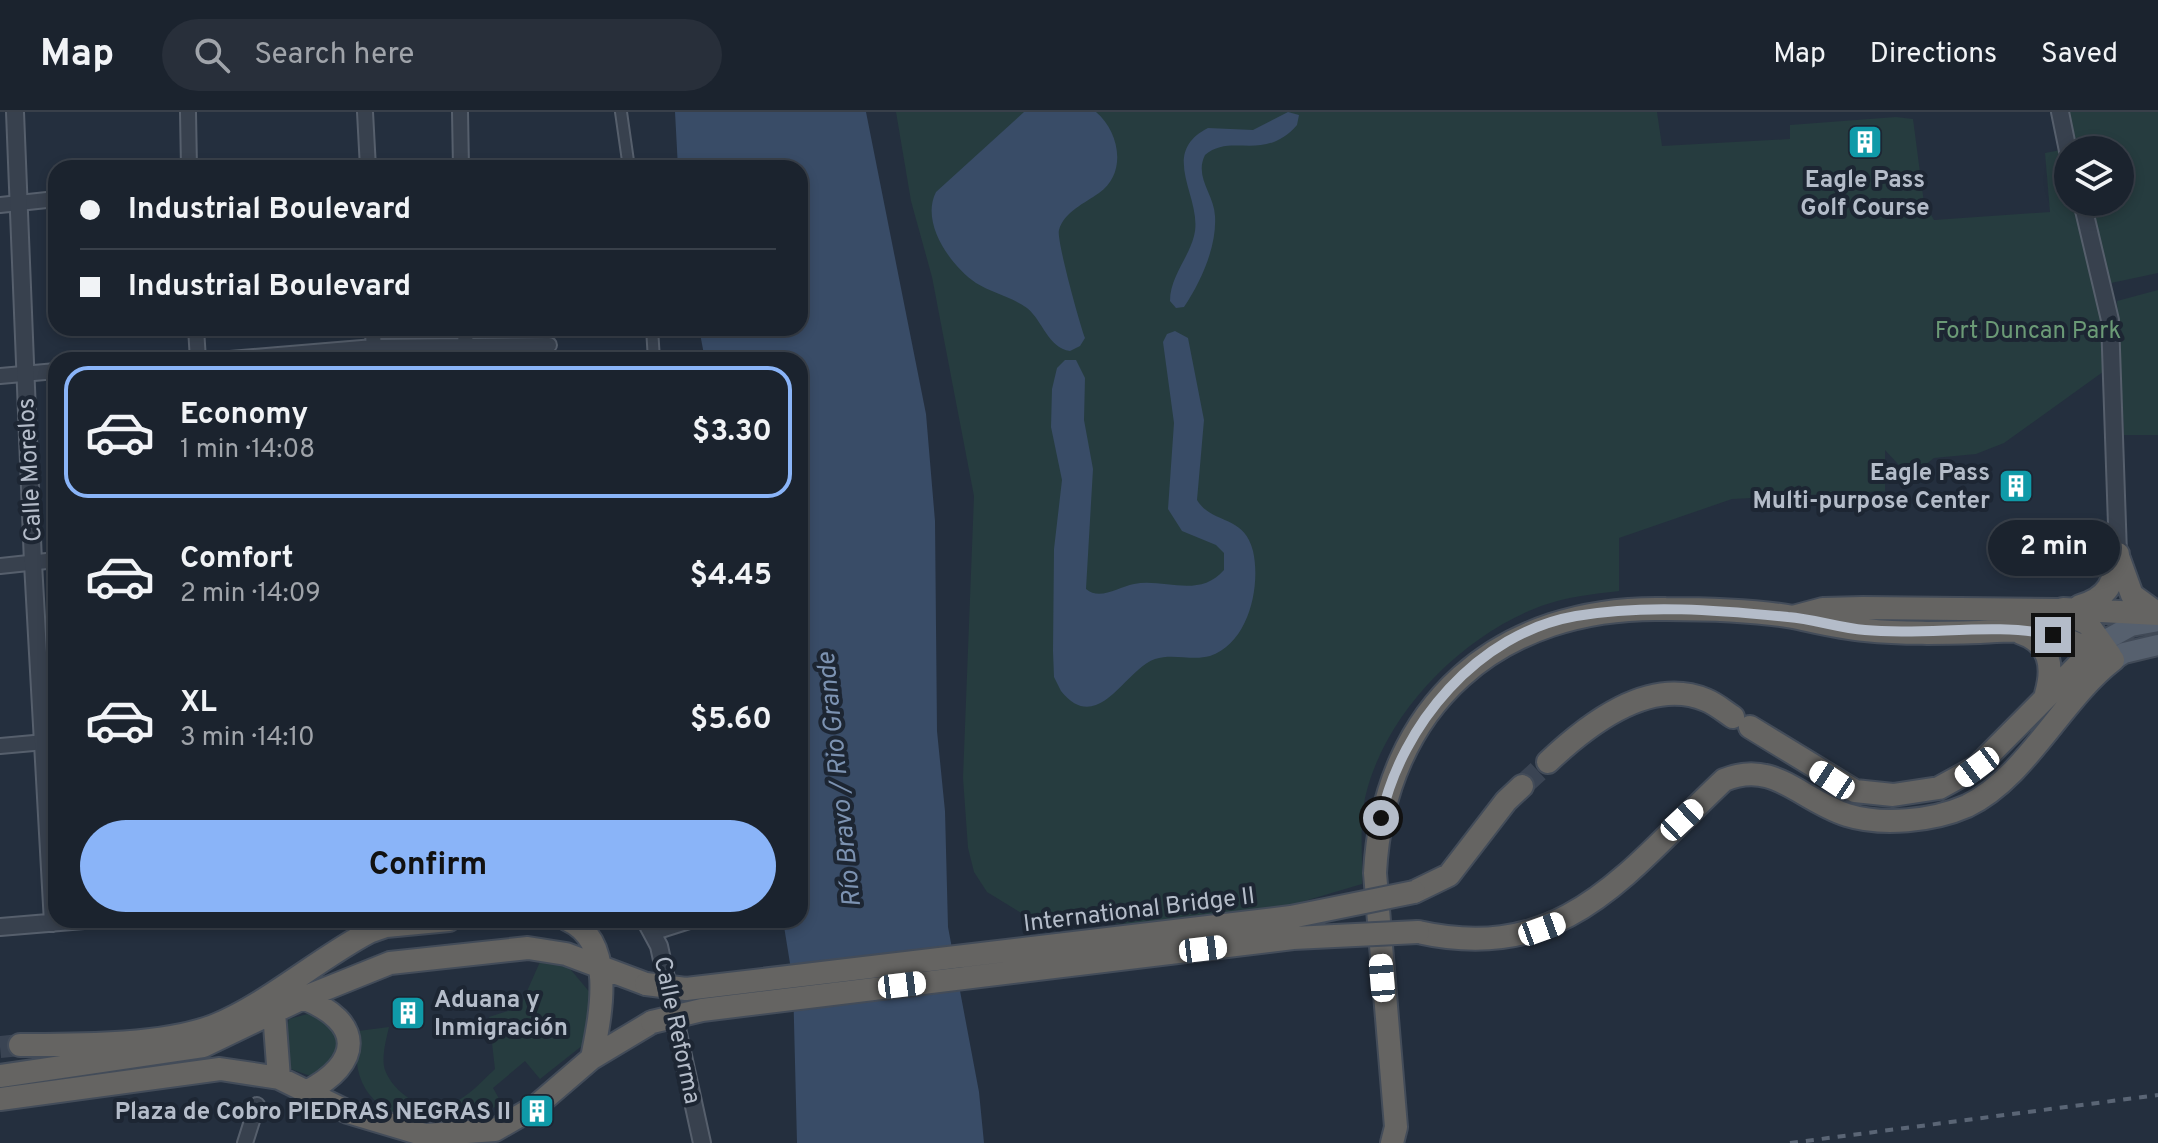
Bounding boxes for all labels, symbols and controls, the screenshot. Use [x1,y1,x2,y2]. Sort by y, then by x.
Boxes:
search box [162,19,722,91]
text: Map [40,31,114,80]
icon: search [190,33,234,77]
text: Search here [254,37,414,74]
text: Map [1773,37,1826,73]
text: Directions [1870,37,1997,73]
text: Saved [2041,37,2118,73]
building icon: Eagle Pass Golf Course [1846,123,1884,161]
map controls [2054,136,2134,216]
button: layers [2054,136,2134,216]
place label: Eagle Pass Golf Course [1800,166,1930,224]
text: Industrial Boulevard [128,192,411,229]
text: Industrial Boulevard [128,269,411,306]
park label: Fort Duncan Park [1935,317,2121,347]
icon: car [84,396,156,468]
street label: Calle Morelos [12,397,50,543]
text: Economy [180,397,308,434]
text: $3.30 [692,414,772,451]
text: 1 min · 14:08 [180,434,315,467]
place label: Eagle Pass Multi-purpose Center [1752,459,1990,517]
building icon: Eagle Pass Multi-purpose Center [1997,467,2035,505]
callout: 2 min [1987,519,2119,575]
text: 2 min [2020,531,2088,564]
icon: car [84,540,156,612]
text: Comfort [180,541,293,578]
text: $4.45 [690,558,772,595]
text: 2 min · 14:09 [180,578,321,611]
route end [2035,617,2071,653]
water label: Río Bravo / Rio Grande [811,650,870,909]
icon: car [84,684,156,756]
text: XL [180,685,217,722]
text: $5.60 [690,702,772,739]
text: 3 min · 14:10 [180,722,315,755]
car [1951,743,2003,791]
car [1805,757,1859,803]
car [1656,795,1708,845]
route start [1363,800,1399,836]
button: Confirm [80,820,776,912]
street label: International Bridge II [1022,882,1257,940]
car [1515,910,1569,948]
car [1178,934,1228,964]
car [1368,953,1396,1003]
street label: Calle Reforma [646,954,706,1107]
car [877,970,927,1000]
place label: Aduana y Inmigración [434,986,568,1044]
building icon: Aduana y Inmigración [389,994,427,1032]
building icon: Plaza de Cobro PIEDRAS NEGRAS II [518,1092,556,1130]
place label: Plaza de Cobro PIEDRAS NEGRAS II [115,1098,511,1128]

